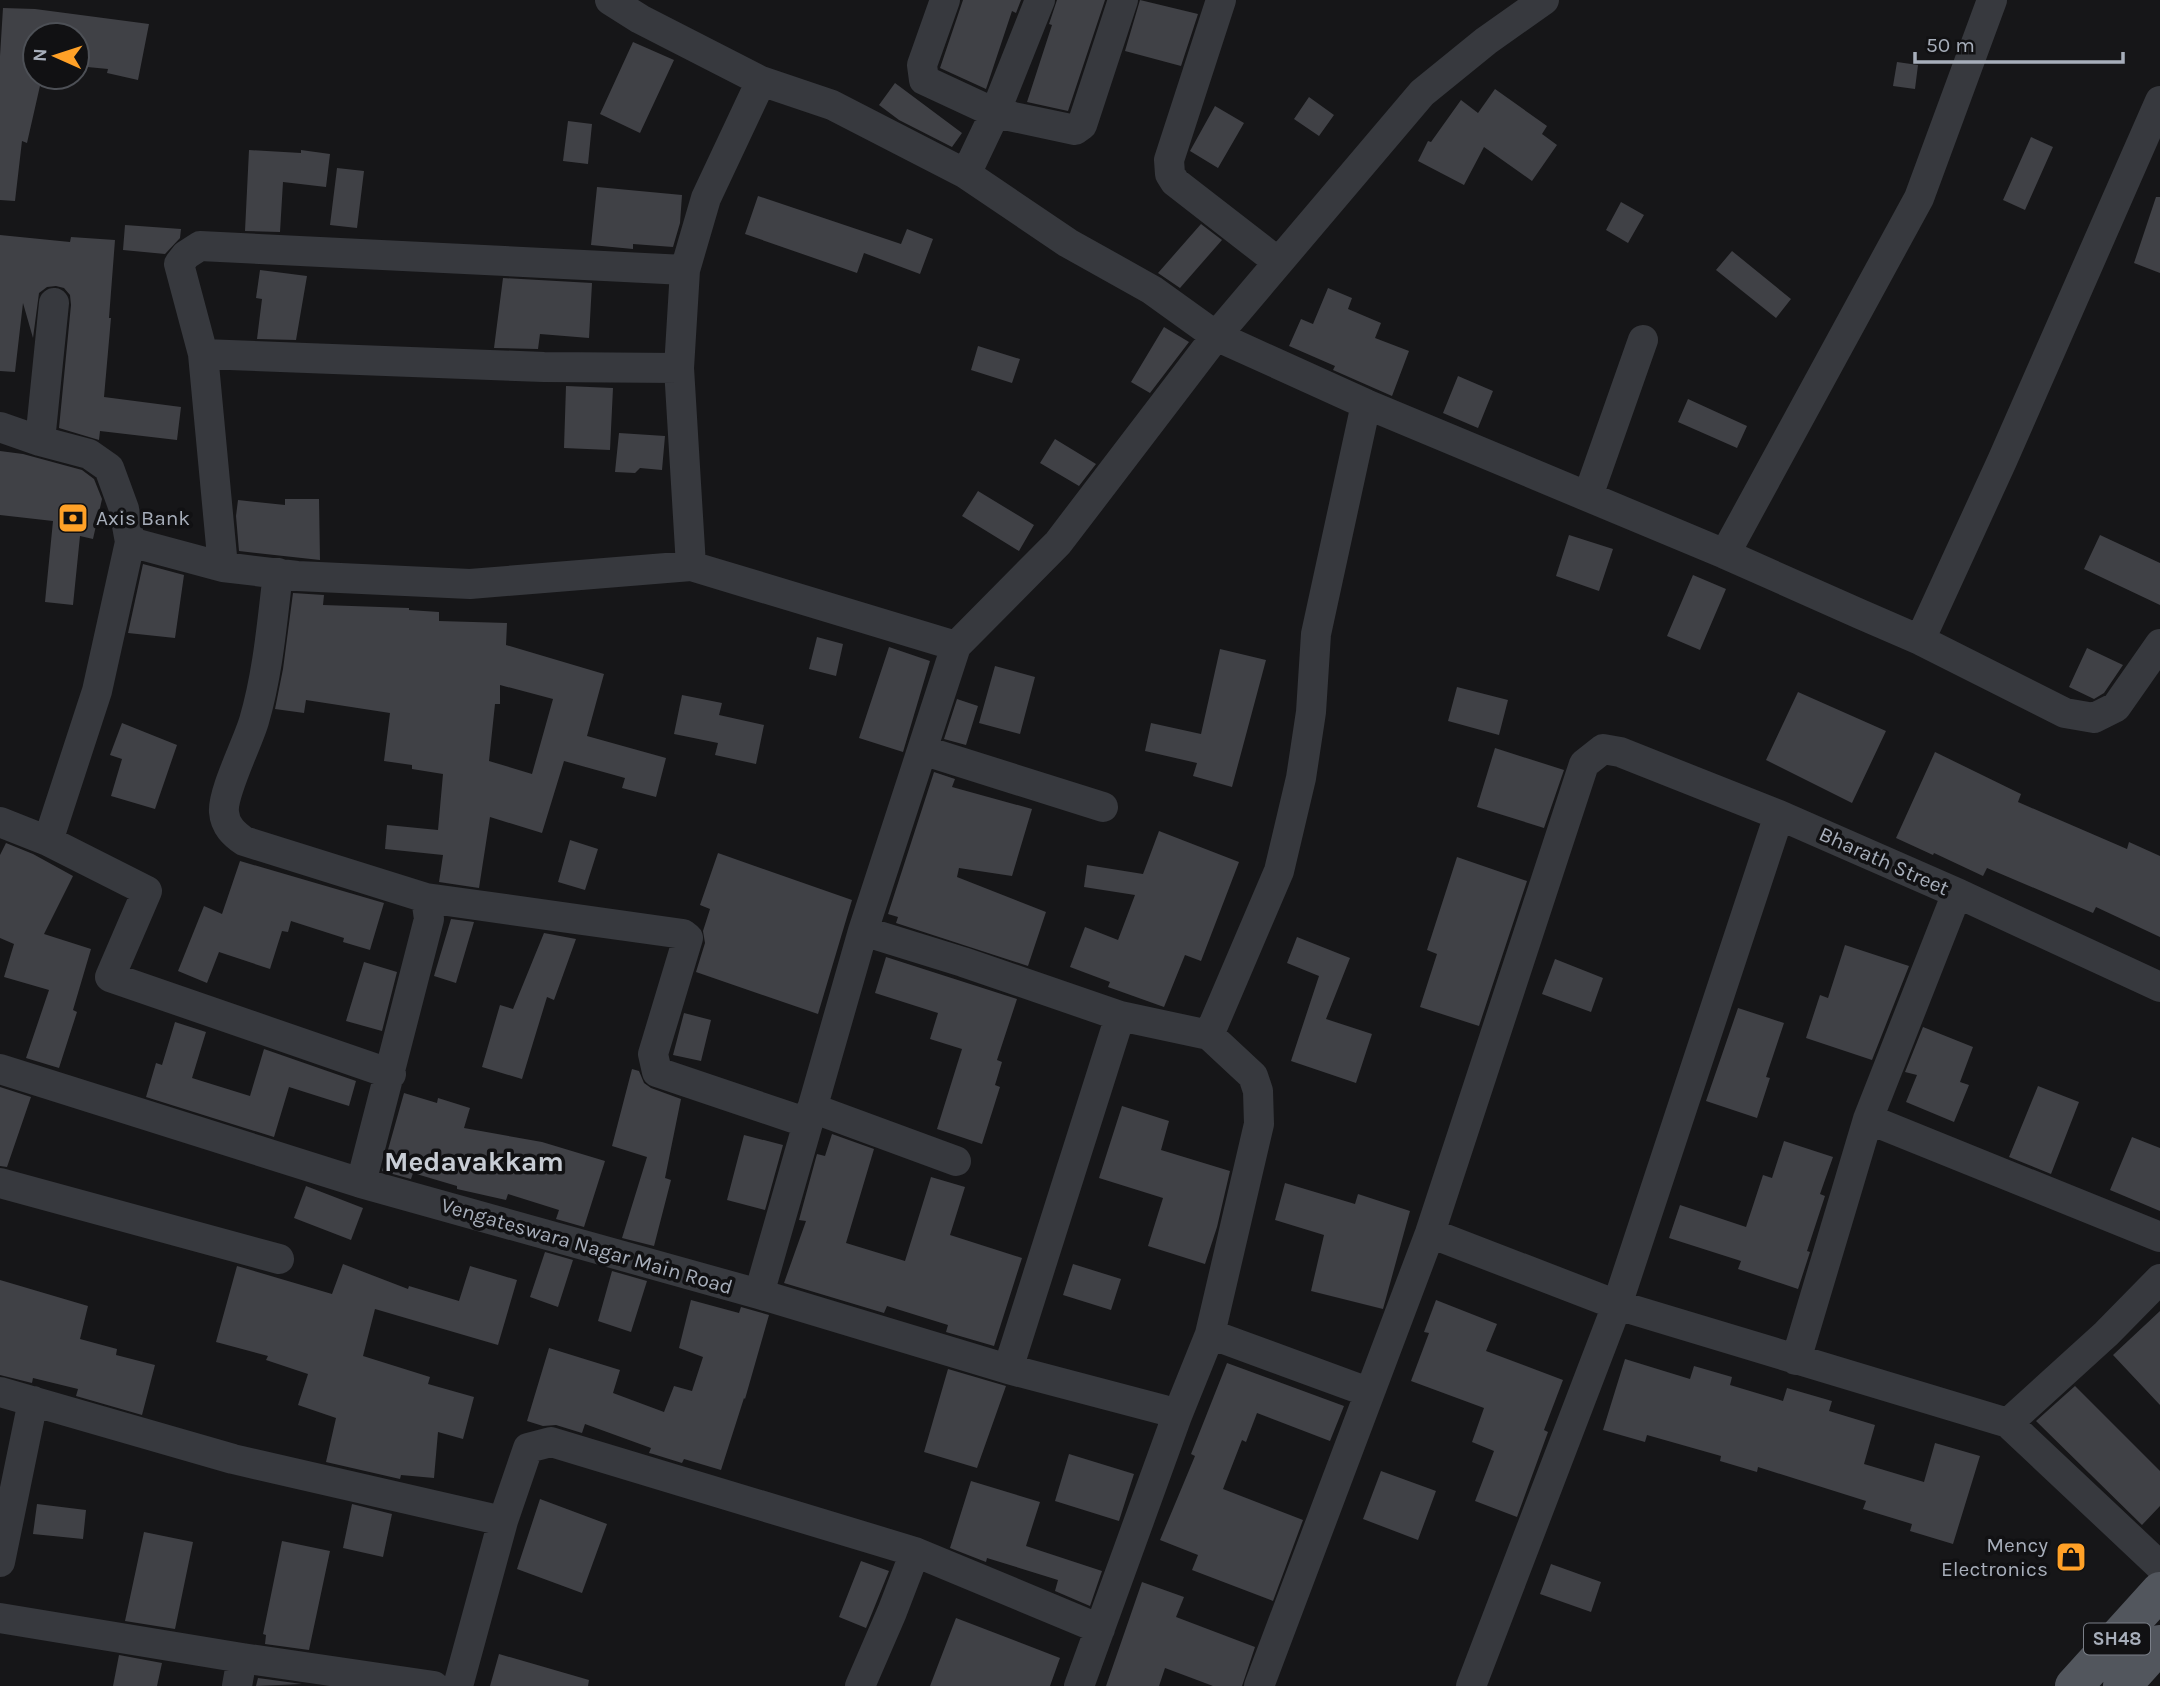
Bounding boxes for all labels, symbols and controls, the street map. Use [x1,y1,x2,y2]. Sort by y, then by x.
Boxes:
north arrow [21,21,91,91]
scale bar [1915,21,2123,65]
text: 50 m [1926,33,1975,57]
text: N [29,48,51,63]
bank icon: Axis Bank [56,501,90,535]
place label: Axis Bank [96,506,190,530]
street label: Bharath Street [1815,822,1953,900]
district label: Medavakkam [384,1145,564,1178]
street label: Vengateswara Nagar Main Road [438,1193,736,1299]
place label: Mency Electronics [1941,1533,2048,1581]
shop icon: Mency Electronics [2054,1540,2088,1574]
road number: SH48 [2084,1624,2150,1654]

